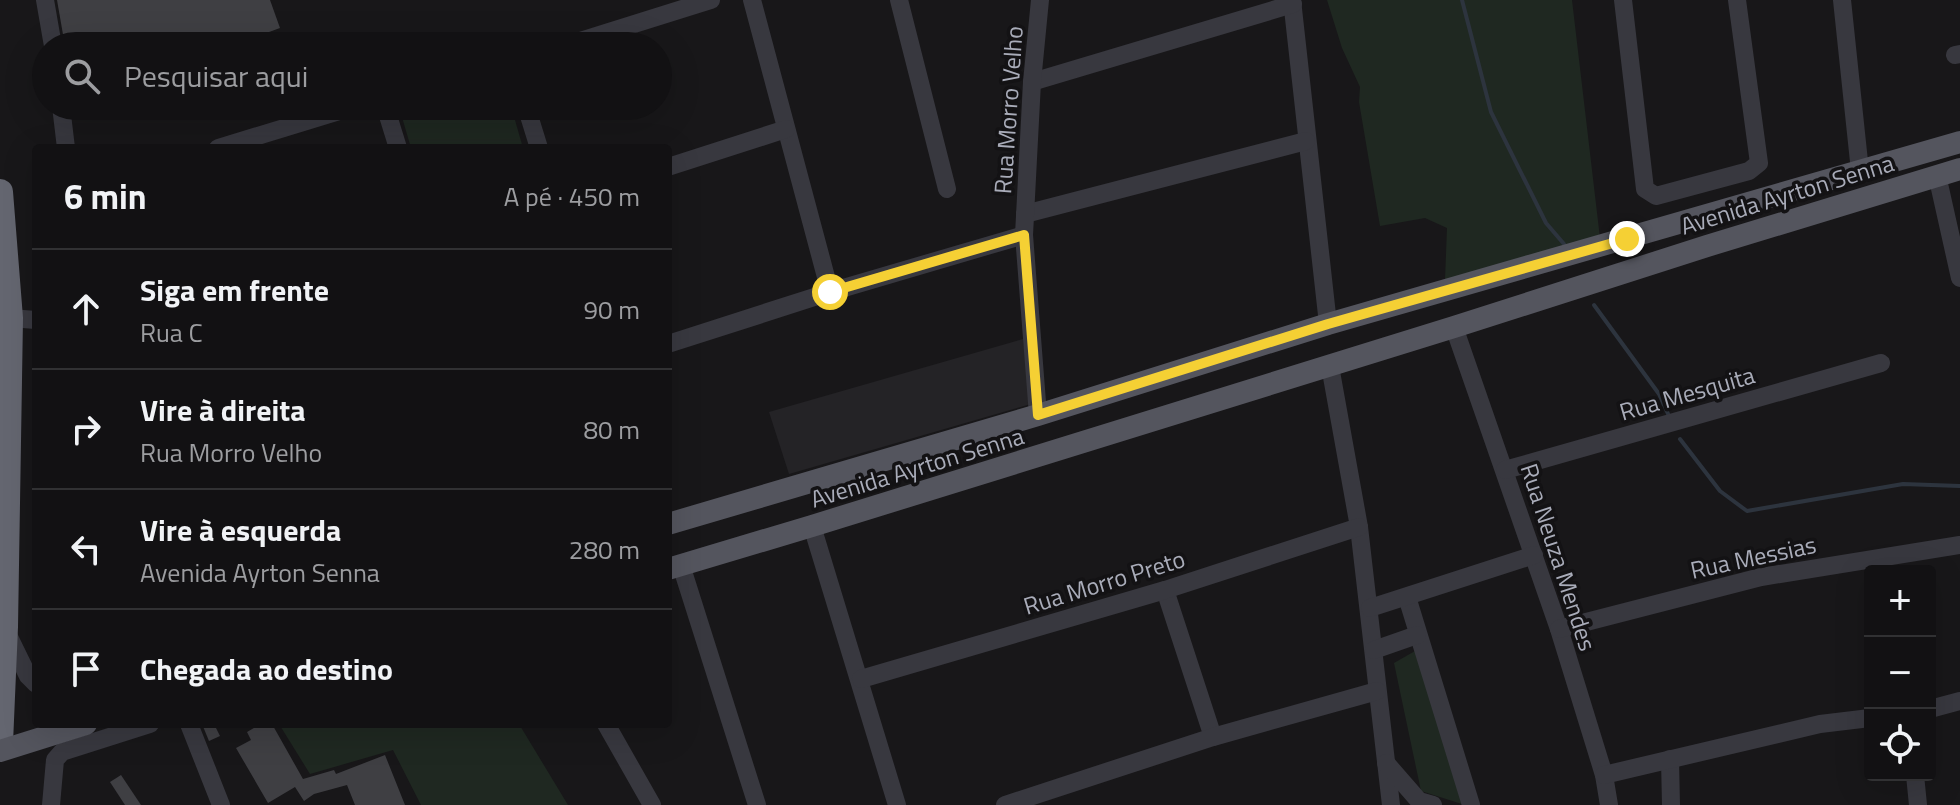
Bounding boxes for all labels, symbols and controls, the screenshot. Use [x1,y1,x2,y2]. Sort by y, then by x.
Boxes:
street label: Rua Morro Velho [984,25,1032,195]
search box [32,32,672,120]
text: Pesquisar aqui [124,53,308,99]
icon: search [60,54,104,98]
street label: Avenida Ayrton Senna [1676,144,1898,244]
text: 6 min [64,170,147,222]
text: A pé · 450 m [504,177,640,216]
route end [1609,221,1645,257]
text: Siga em frente [140,267,329,313]
route start [812,274,848,310]
icon: ahead [64,287,108,331]
text: 90 m [583,290,640,329]
text: Rua C [140,313,203,352]
street label: Rua Mesquita [1615,357,1759,429]
text: Vire à direita [140,387,305,433]
icon: right [64,407,108,451]
text: 80 m [583,410,640,449]
street label: Avenida Ayrton Senna [806,417,1028,517]
text: Rua Morro Velho [140,433,322,472]
street label: Rua Neuza Mendes [1512,459,1606,655]
text: Vire à esquerda [140,507,341,553]
street label: Rua Messias [1687,526,1819,588]
icon: left [64,527,108,571]
text: 280 m [569,530,640,569]
street label: Rua Morro Preto [1019,540,1189,624]
text: Avenida Ayrton Senna [140,553,380,592]
map controls [1864,565,1936,781]
button: + [1864,565,1936,637]
button: − [1864,637,1936,709]
text: Chegada ao destino [140,646,393,692]
icon: arrive [64,647,108,691]
button: locate [1864,709,1936,781]

